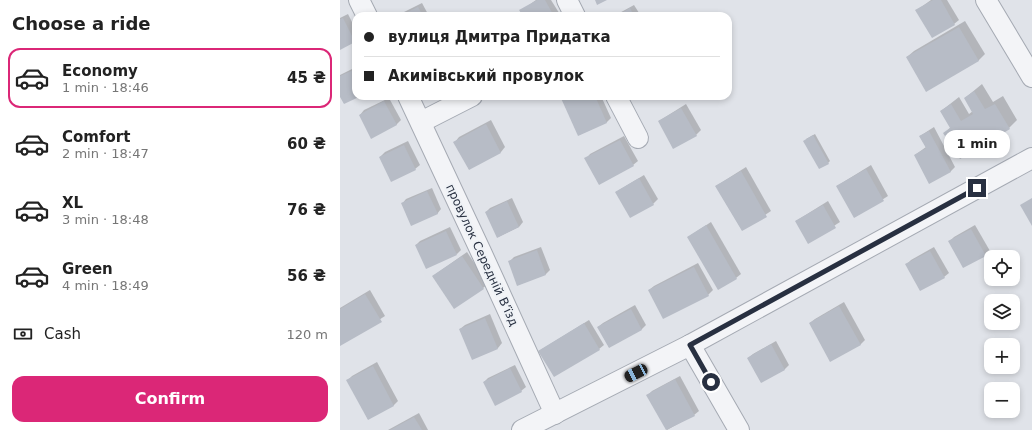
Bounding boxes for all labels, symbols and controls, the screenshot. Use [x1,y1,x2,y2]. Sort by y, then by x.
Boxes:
text: Choose a ride [12,13,151,34]
text: вулиця Дмитра Придатка [388,28,611,46]
icon: car [14,60,50,96]
text: Economy [62,62,138,80]
text: Акимівський провулок [388,67,584,85]
text: 45 ₴ [287,69,326,87]
text: 1 min · 18:46 [62,80,149,95]
icon: car [14,126,50,162]
text: Comfort [62,128,130,146]
callout: 1 min [944,130,1010,158]
text: 60 ₴ [287,135,326,153]
text: 1 min [957,136,997,151]
text: 2 min · 18:47 [62,146,149,161]
route end [968,179,986,197]
street label: провулок Середній Вʼїзд [443,182,521,328]
icon: car [14,192,50,228]
text: XL [62,194,83,212]
text: 76 ₴ [287,201,326,219]
text: 3 min · 18:48 [62,212,149,227]
map controls [984,250,1020,418]
button: locate [984,250,1020,286]
icon: car [14,258,50,294]
text: Green [62,260,113,278]
text: 56 ₴ [287,267,326,285]
text: 4 min · 18:49 [62,278,149,293]
button: layers [984,294,1020,330]
icon: cash [12,323,34,345]
text: Cash [44,325,81,343]
text: 120 m [286,327,328,342]
button: + [984,338,1020,374]
car [623,362,649,384]
route start [702,373,720,391]
button: Confirm [12,376,328,422]
button: − [984,382,1020,418]

